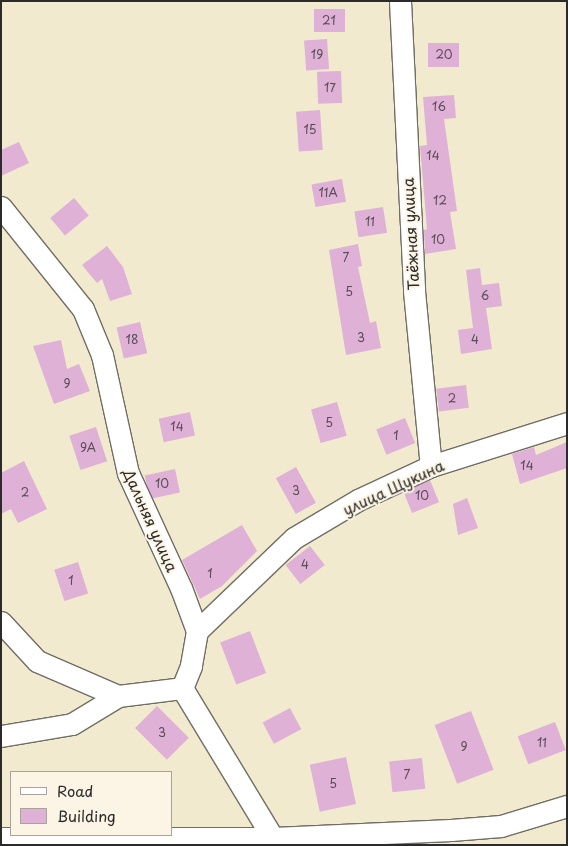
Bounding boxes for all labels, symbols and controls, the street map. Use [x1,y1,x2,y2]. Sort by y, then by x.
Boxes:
house number: 21 [322,14,336,28]
house number: 19 [311,48,323,62]
house number: 20 [435,48,453,62]
house number: 17 [324,81,336,95]
house number: 16 [432,100,446,114]
house number: 15 [303,123,317,137]
house number: 14 [426,149,440,163]
street label: Таёжная улица [398,177,422,291]
house number: 11А [318,186,338,200]
house number: 12 [433,194,447,208]
house number: 11 [365,215,375,229]
house number: 10 [431,233,445,247]
house number: 7 [343,251,349,265]
house number: 5 [345,285,353,299]
house number: 6 [481,289,489,303]
house number: 3 [357,331,365,345]
house number: 18 [126,333,138,347]
house number: 4 [471,333,479,347]
house number: 9 [63,377,71,391]
house number: 2 [448,392,456,406]
house number: 5 [325,416,333,430]
house number: 14 [170,420,184,434]
house number: 1 [393,429,399,443]
house number: 9А [80,441,96,455]
street label: улица Щукина [339,456,447,518]
house number: 14 [520,459,534,473]
street label: Дальняя улица [120,465,182,575]
house number: 10 [155,477,169,491]
house number: 3 [292,484,300,498]
house number: 2 [21,486,29,500]
house number: 10 [415,489,429,503]
house number: 4 [301,558,309,572]
house number: 1 [207,567,213,581]
house number: 1 [68,574,74,588]
house number: 3 [158,726,166,740]
house number: 11 [537,736,547,750]
house number: 9 [460,740,468,754]
house number: 7 [404,768,410,782]
legend [10,771,172,836]
house number: 5 [329,777,337,791]
text: Road [57,779,93,802]
text: Building [57,804,116,827]

